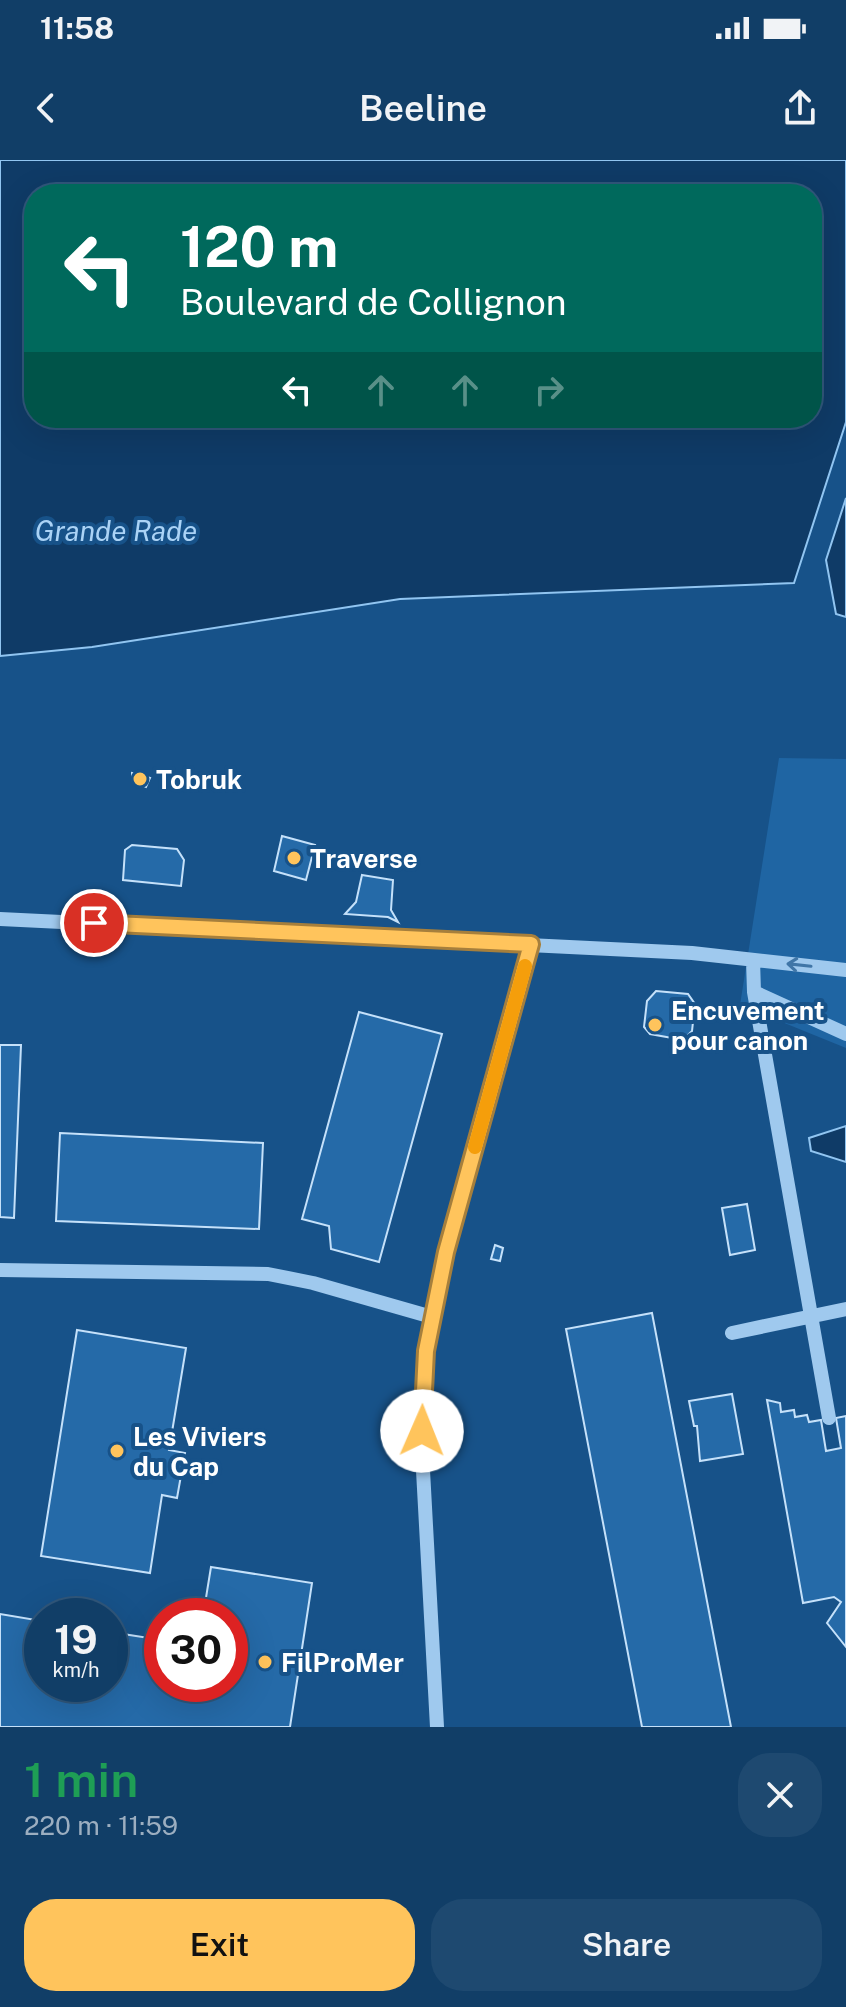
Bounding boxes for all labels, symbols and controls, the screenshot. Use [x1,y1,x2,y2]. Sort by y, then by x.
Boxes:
text: 11:58 [40,10,114,46]
icon: back [24,86,68,130]
icon: share [778,86,822,130]
text: Beeline [359,87,487,129]
text: 120 m [180,214,338,280]
icon: left [48,216,152,320]
text: Boulevard de Collignon [180,281,567,323]
icon: left [275,368,319,412]
icon: ahead [359,368,403,412]
icon: ahead [443,368,487,412]
icon: right [527,368,571,412]
water label: Grande Rade [35,514,197,547]
place label: Tobruk [156,764,242,795]
marker: Tobruk [131,770,149,788]
place label: Traverse [310,843,418,874]
marker: Traverse [285,849,303,867]
pin [60,889,128,957]
icon: arrive [72,901,116,945]
one-way arrow [787,957,813,972]
place label: Encuvement pour canon [671,995,825,1056]
marker: Encuvement pour canon [646,1016,664,1034]
position arrow [380,1389,464,1473]
place label: Les Viviers du Cap [133,1421,267,1482]
marker: Les Viviers du Cap [108,1442,126,1460]
speed limit sign: 30 [144,1598,248,1702]
text: 19 [54,1616,98,1663]
place label: FilProMer [281,1647,404,1678]
marker: FilProMer [256,1653,274,1671]
text: km/h [52,1658,100,1682]
text: 1 min [24,1751,138,1808]
button: close [738,1753,822,1837]
text: 220 m · 11:59 [24,1810,178,1841]
button: Exit [24,1899,415,1991]
button: Share [431,1899,822,1991]

